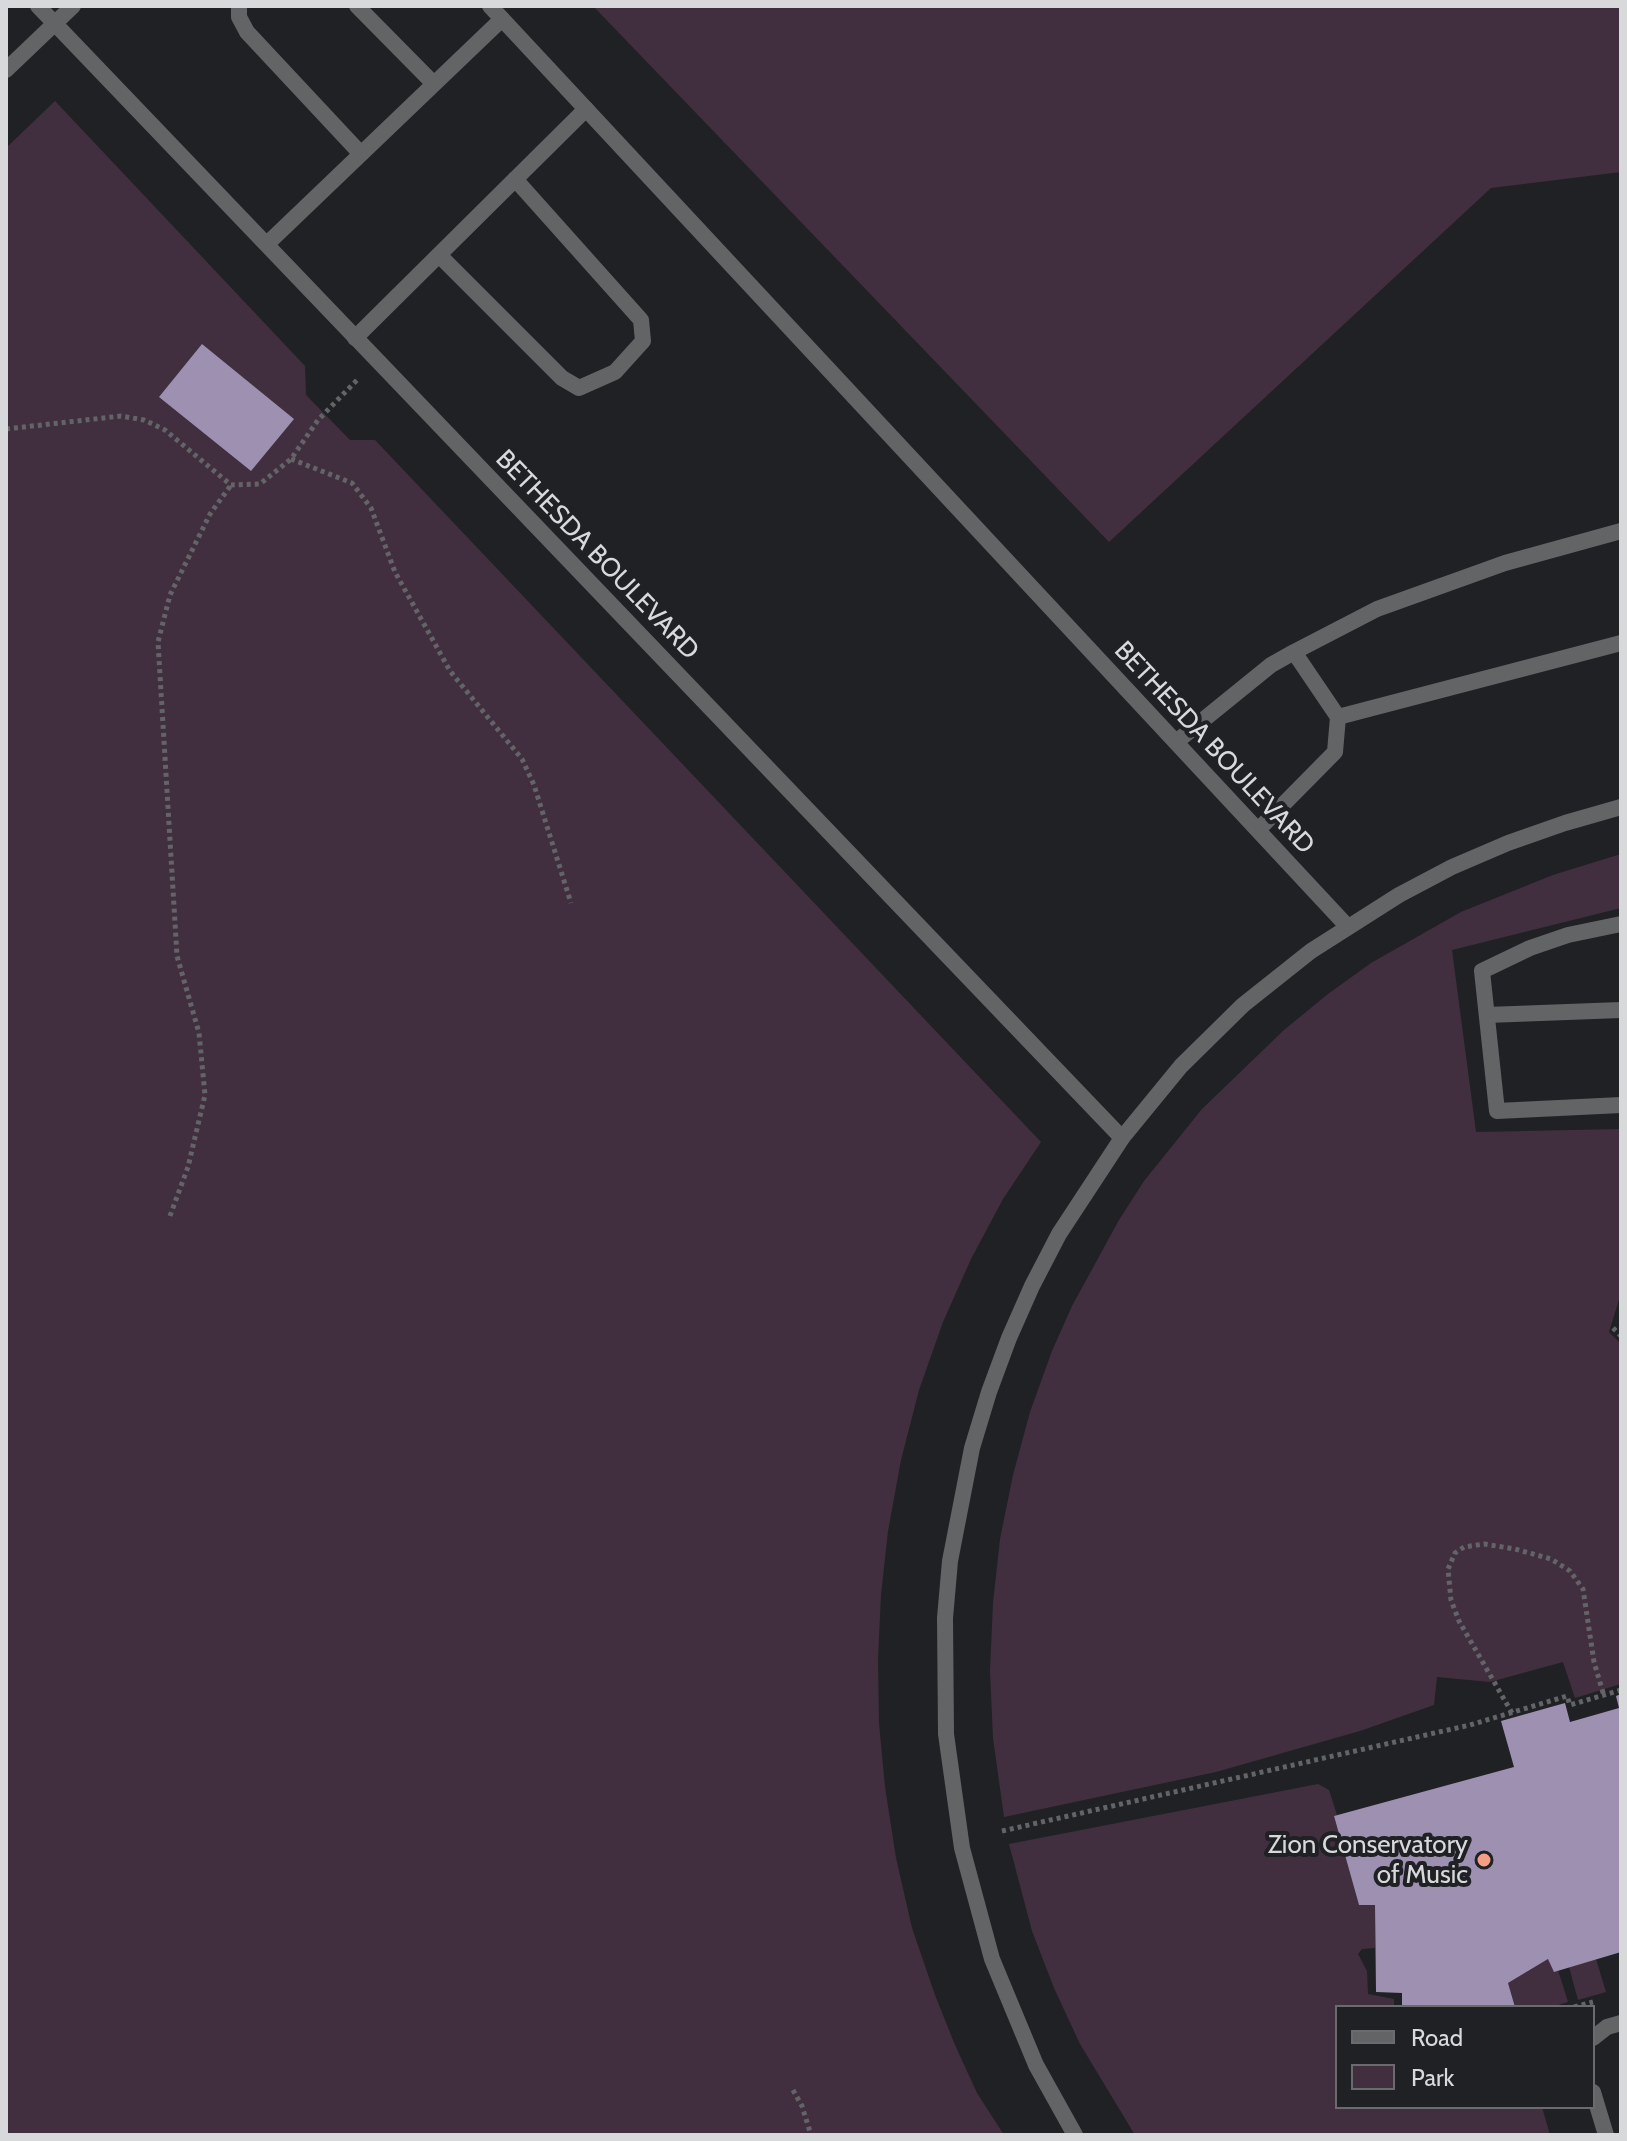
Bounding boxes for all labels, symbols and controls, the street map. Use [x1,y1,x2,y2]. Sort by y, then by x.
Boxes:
street label: BETHESDA BOULEVARD [489,444,705,666]
street label: BETHESDA BOULEVARD [1107,635,1321,861]
place label: Zion Conservatory of Music [1268,1829,1468,1890]
marker: Zion Conservatory of Music [1475,1851,1493,1869]
legend [1335,2005,1595,2109]
text: Road [1411,2023,1463,2052]
text: Park [1411,2063,1454,2092]

